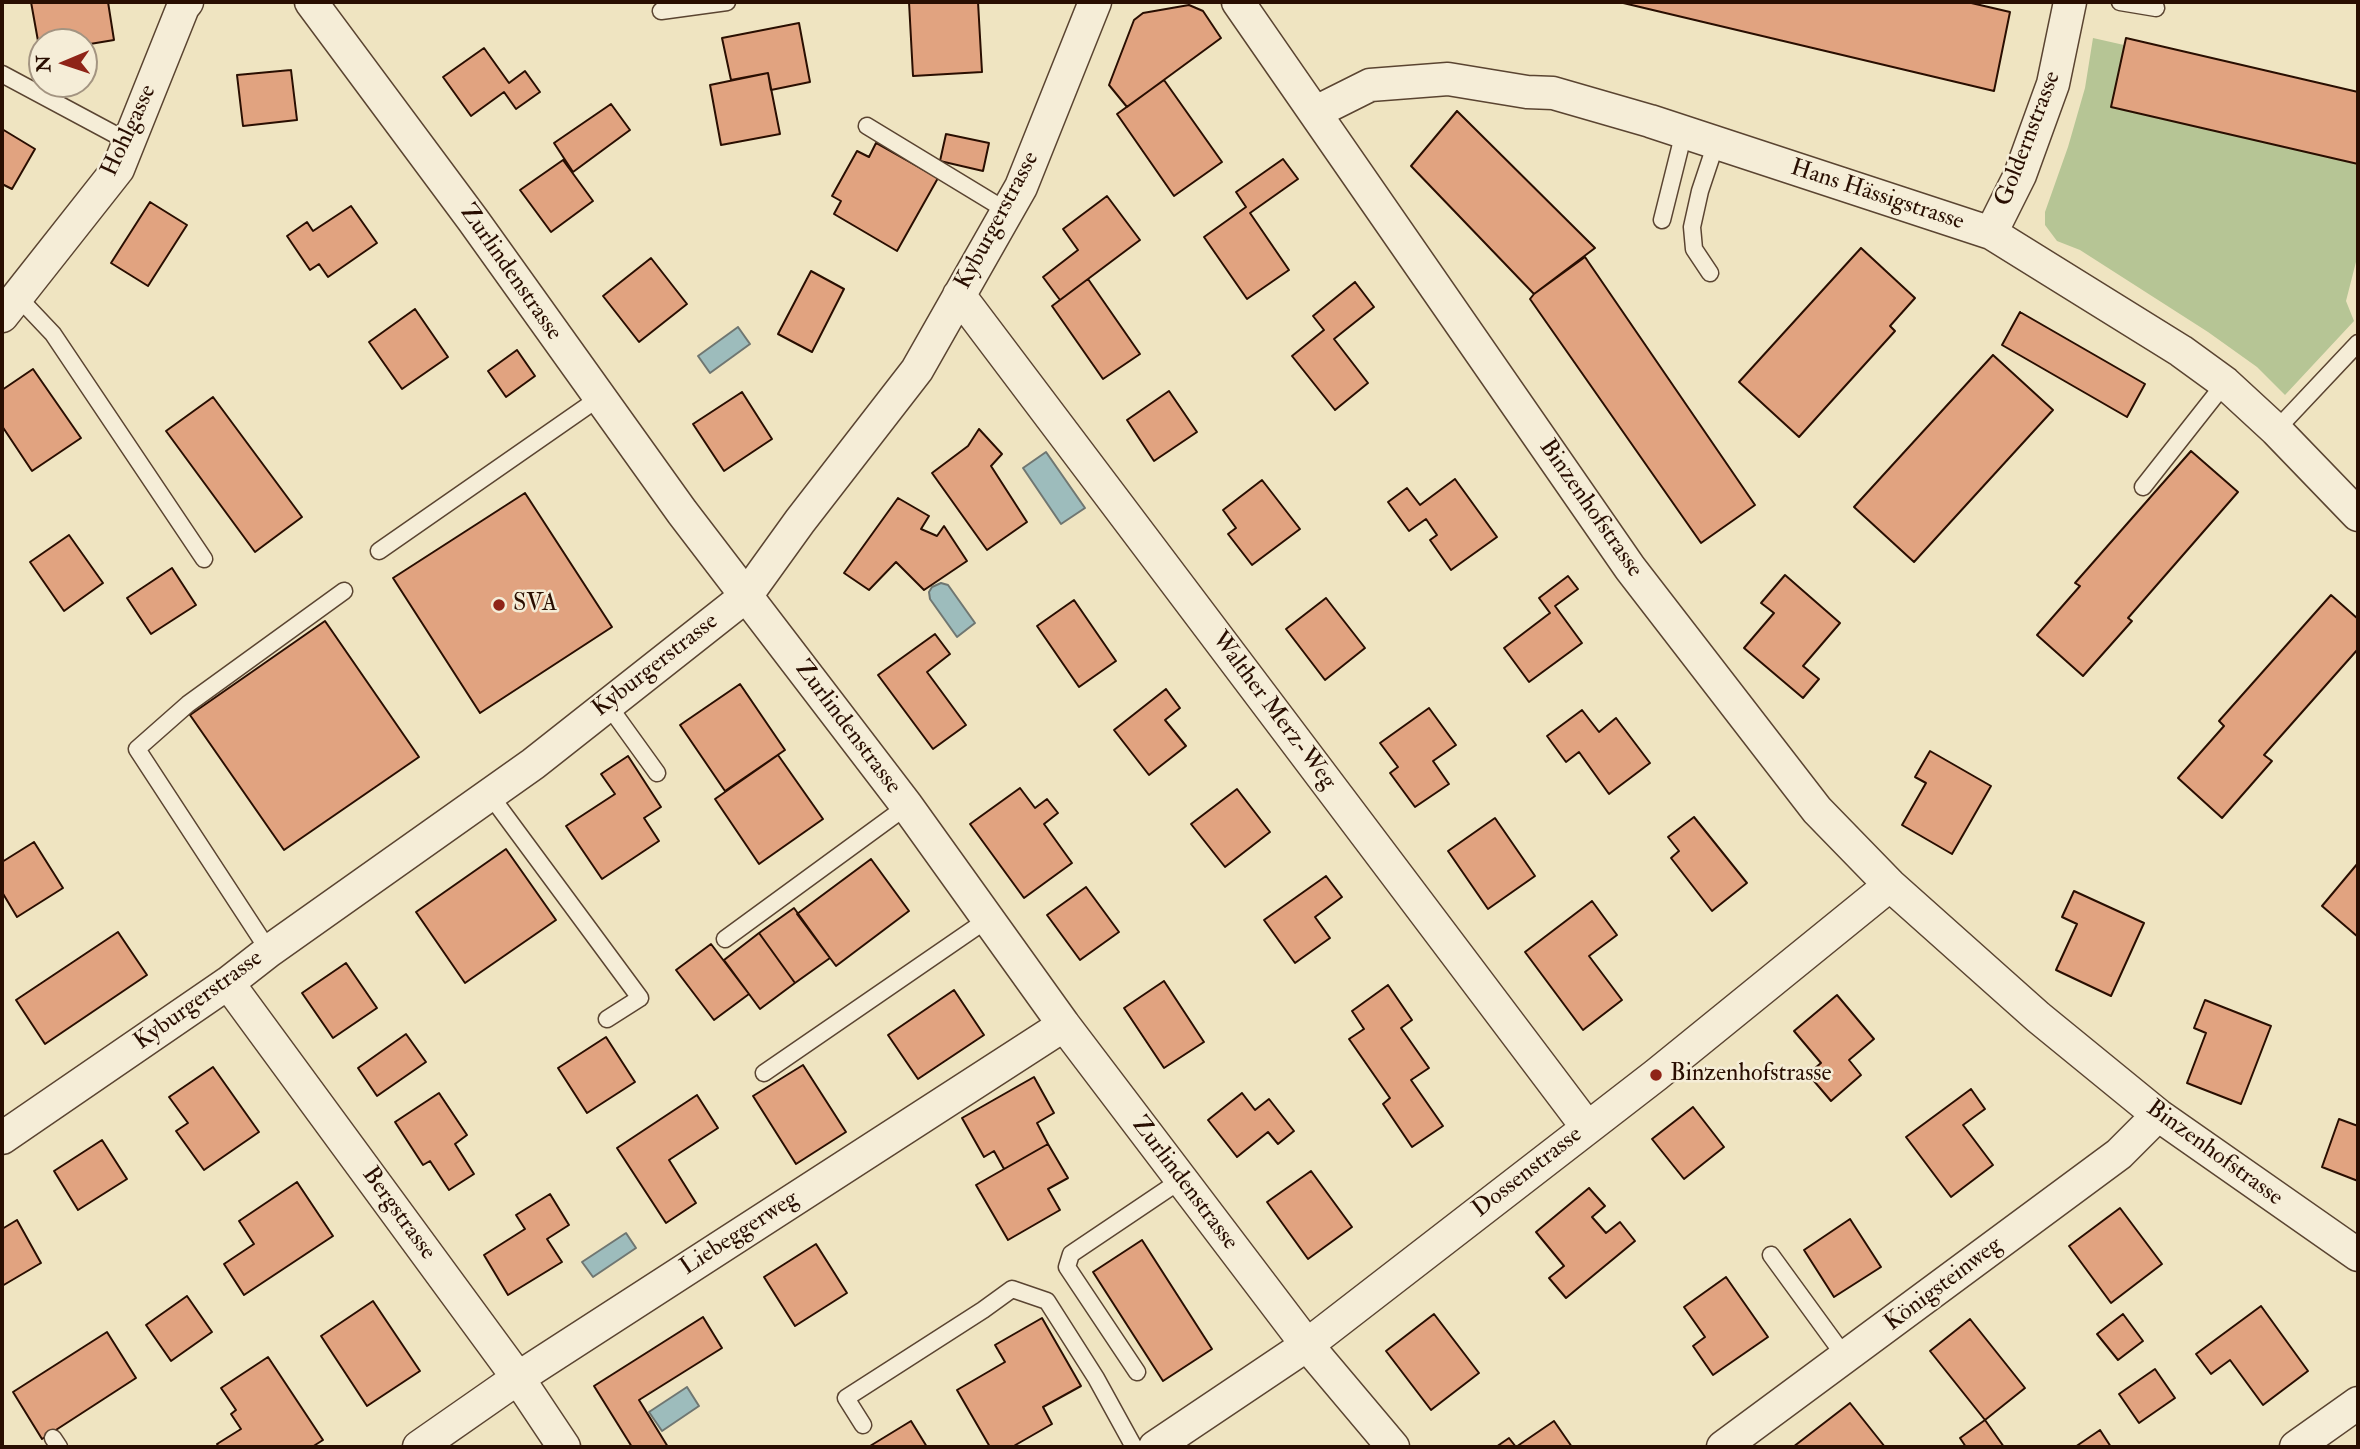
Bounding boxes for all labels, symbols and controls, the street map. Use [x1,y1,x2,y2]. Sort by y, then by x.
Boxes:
north arrow [28,28,98,98]
text: N [32,55,56,73]
street label: Goldernstrasse [1990,68,2068,210]
street label: Hohlgasse [96,81,164,181]
street label: Kyburgerstrasse [950,147,1046,295]
street label: Hans Hässigstrasse [1787,154,1967,238]
street label: Zurlindenstrasse [452,199,568,347]
street label: Binzenhofstrasse [1532,435,1648,583]
place label: SVA [513,591,557,619]
marker: SVA [491,597,507,613]
street label: Kyburgerstrasse [587,608,725,724]
street label: Walther Merz-Weg [1204,626,1342,796]
street label: Zurlindenstrasse [787,656,907,800]
street label: Kyburgerstrasse [129,945,269,1057]
place label: Binzenhofstrasse [1670,1061,1832,1089]
marker: Binzenhofstrasse [1648,1067,1664,1083]
street label: Binzenhofstrasse [2140,1095,2288,1213]
street label: Zurlindenstrasse [1124,1112,1244,1256]
street label: Dossenstrasse [1467,1121,1589,1225]
street label: Bergstrasse [355,1162,441,1266]
street label: Liebeggerweg [676,1185,804,1283]
street label: Königsteinweg [1880,1232,2008,1338]

